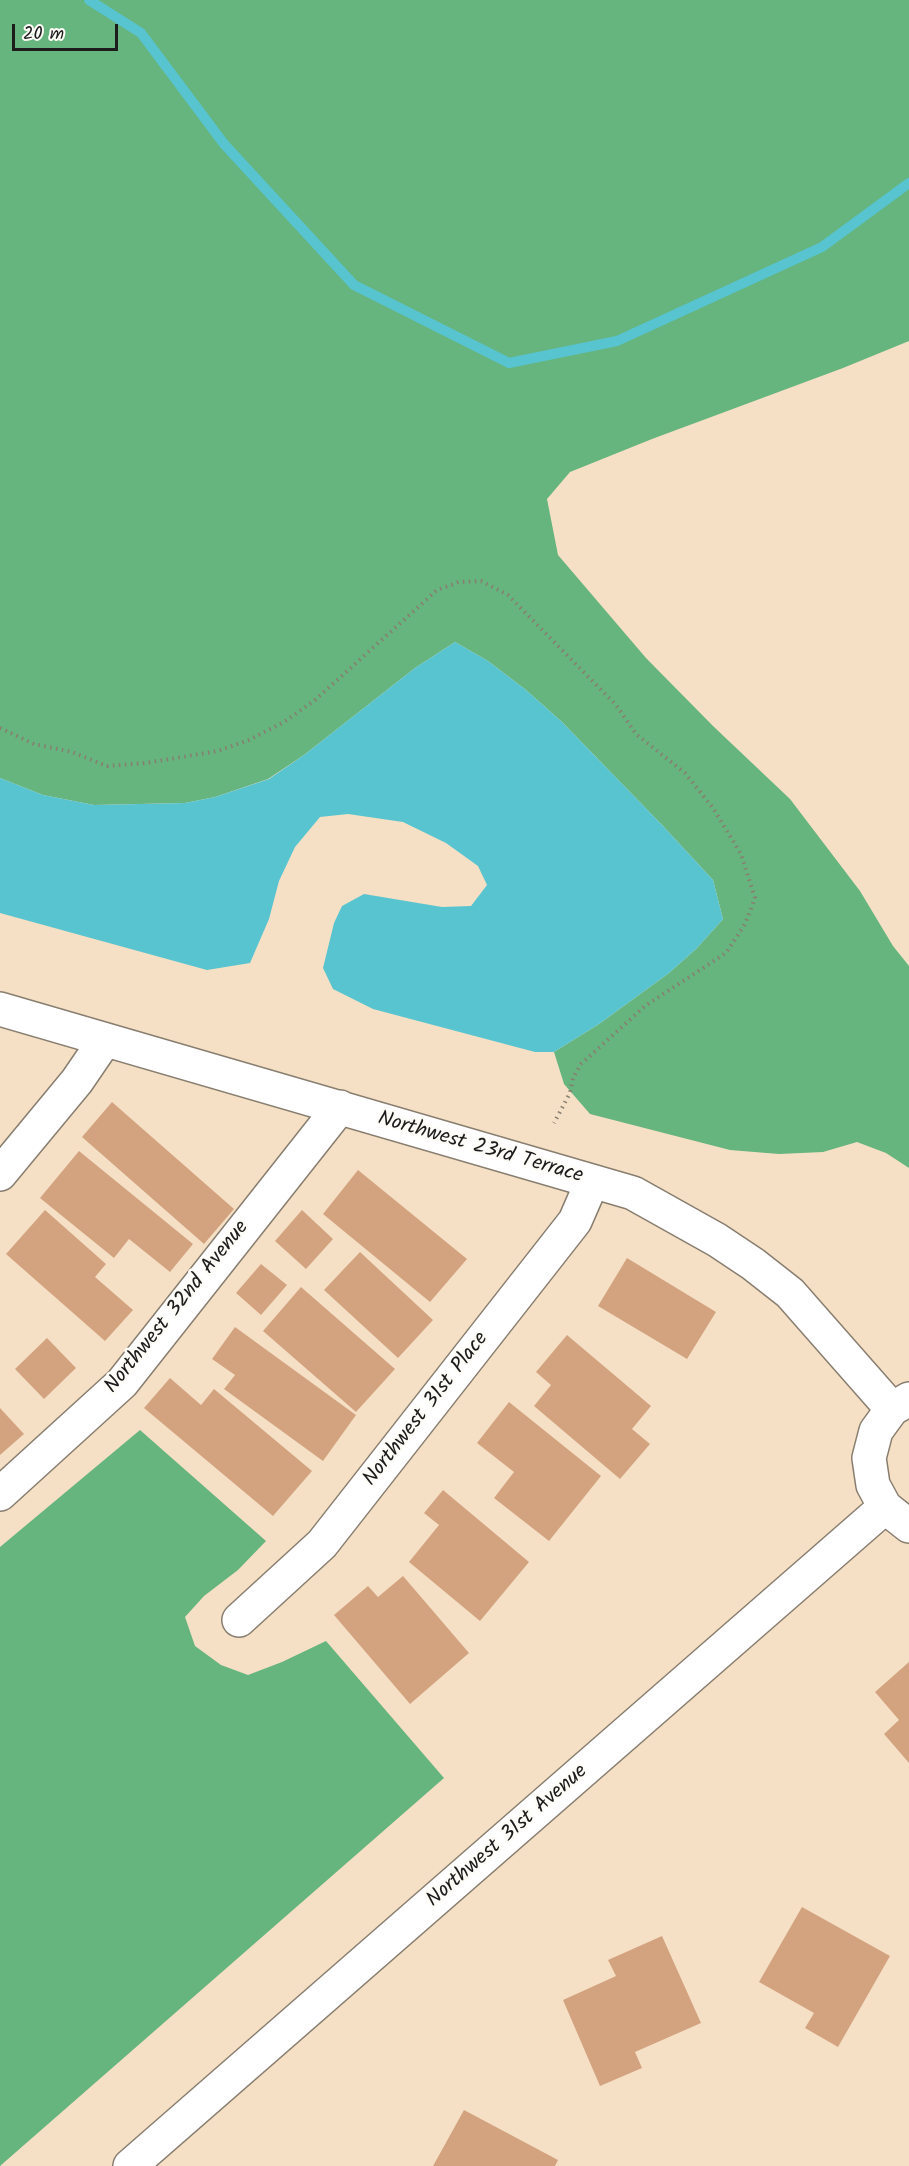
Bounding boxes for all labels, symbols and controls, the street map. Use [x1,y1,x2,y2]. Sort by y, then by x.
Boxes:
scale bar [15,12,122,50]
text: 20 m [23,20,64,49]
street label: Northwest 23rd Terrace [374,1108,586,1190]
street label: Northwest 32nd Avenue [100,1216,256,1400]
street label: Northwest 31st Place [359,1328,495,1492]
street label: Northwest 31st Avenue [422,1760,594,1914]

